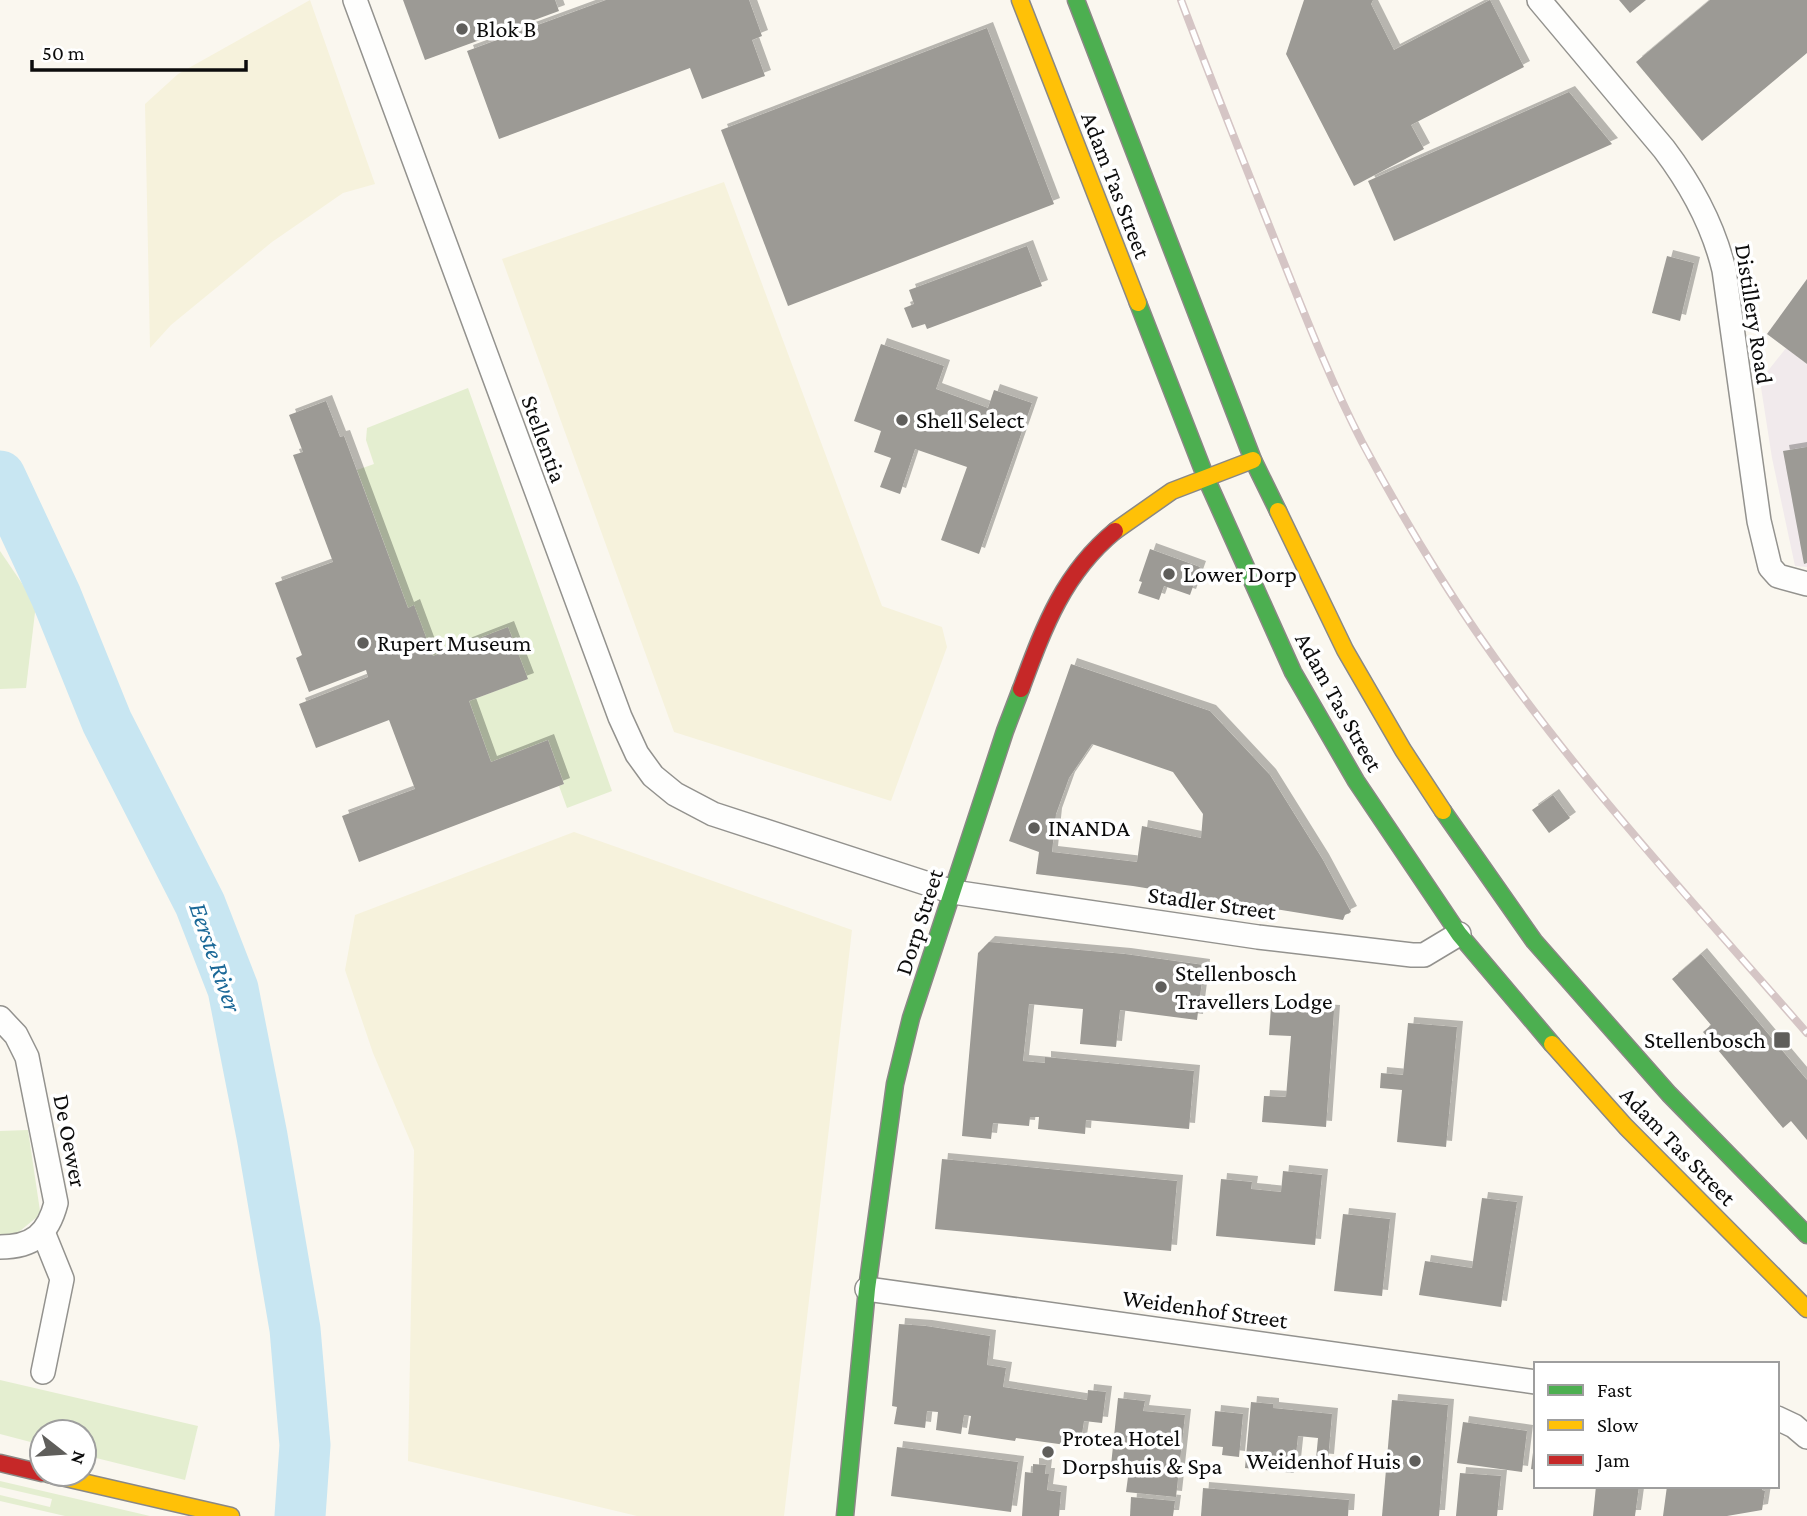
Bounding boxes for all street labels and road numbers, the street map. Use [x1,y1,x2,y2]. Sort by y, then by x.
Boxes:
street label: Adam Tas Street [1076,108,1157,263]
street label: Distillery Road [1730,242,1779,386]
street label: Stellentia [516,391,573,486]
street label: Adam Tas Street [1290,628,1389,777]
street label: Dorp Street [889,864,949,978]
street label: Stadler Street [1146,880,1279,925]
street label: Adam Tas Street [1615,1081,1743,1211]
street label: De Oewer [48,1092,93,1190]
street label: Weidenhof Street [1121,1284,1290,1334]

